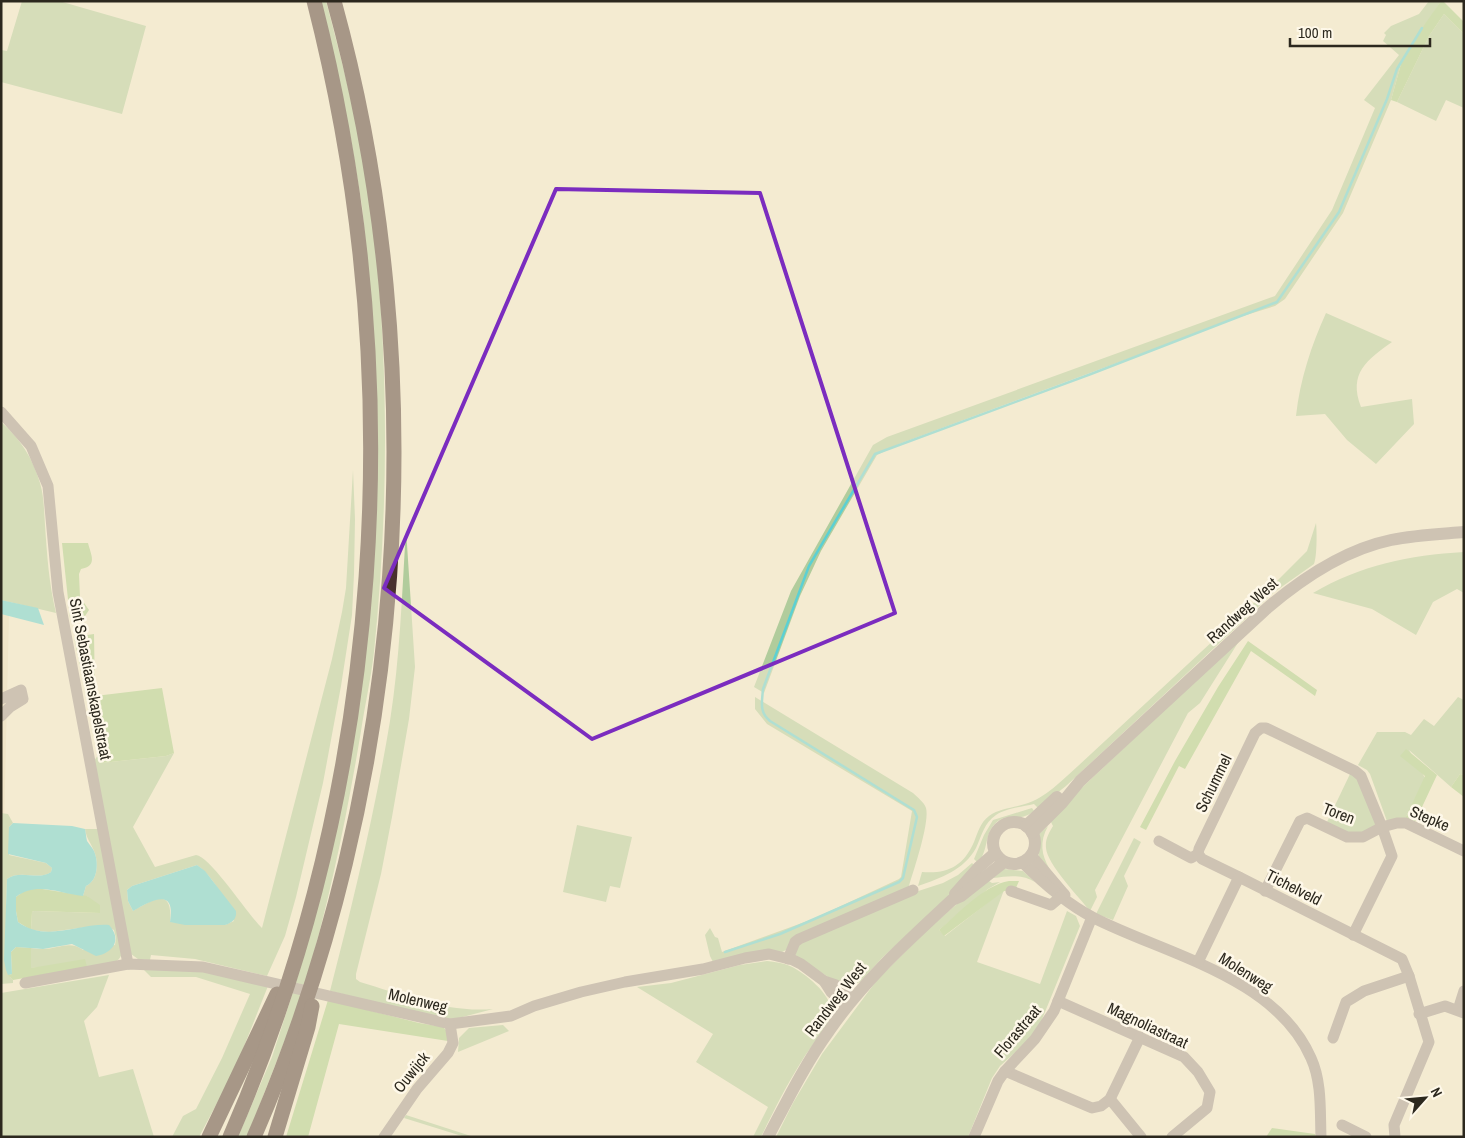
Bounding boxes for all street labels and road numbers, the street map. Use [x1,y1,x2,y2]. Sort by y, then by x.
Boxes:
street label: Randweg West [1202,572,1283,648]
street label: Sint Sebastiaanskapelstraat [65,596,118,762]
street label: Schummel [1190,750,1237,816]
street label: Toren [1320,797,1358,829]
street label: Stepke [1407,800,1453,836]
street label: Tichelveld [1262,864,1326,910]
street label: Molenweg [1215,947,1278,998]
street label: Randweg West [799,957,871,1041]
street label: Molenweg [386,983,450,1018]
street label: Magnoliastraat [1104,997,1192,1053]
street label: Florastraat [988,1000,1046,1062]
street label: Ouwijck [388,1047,435,1097]

